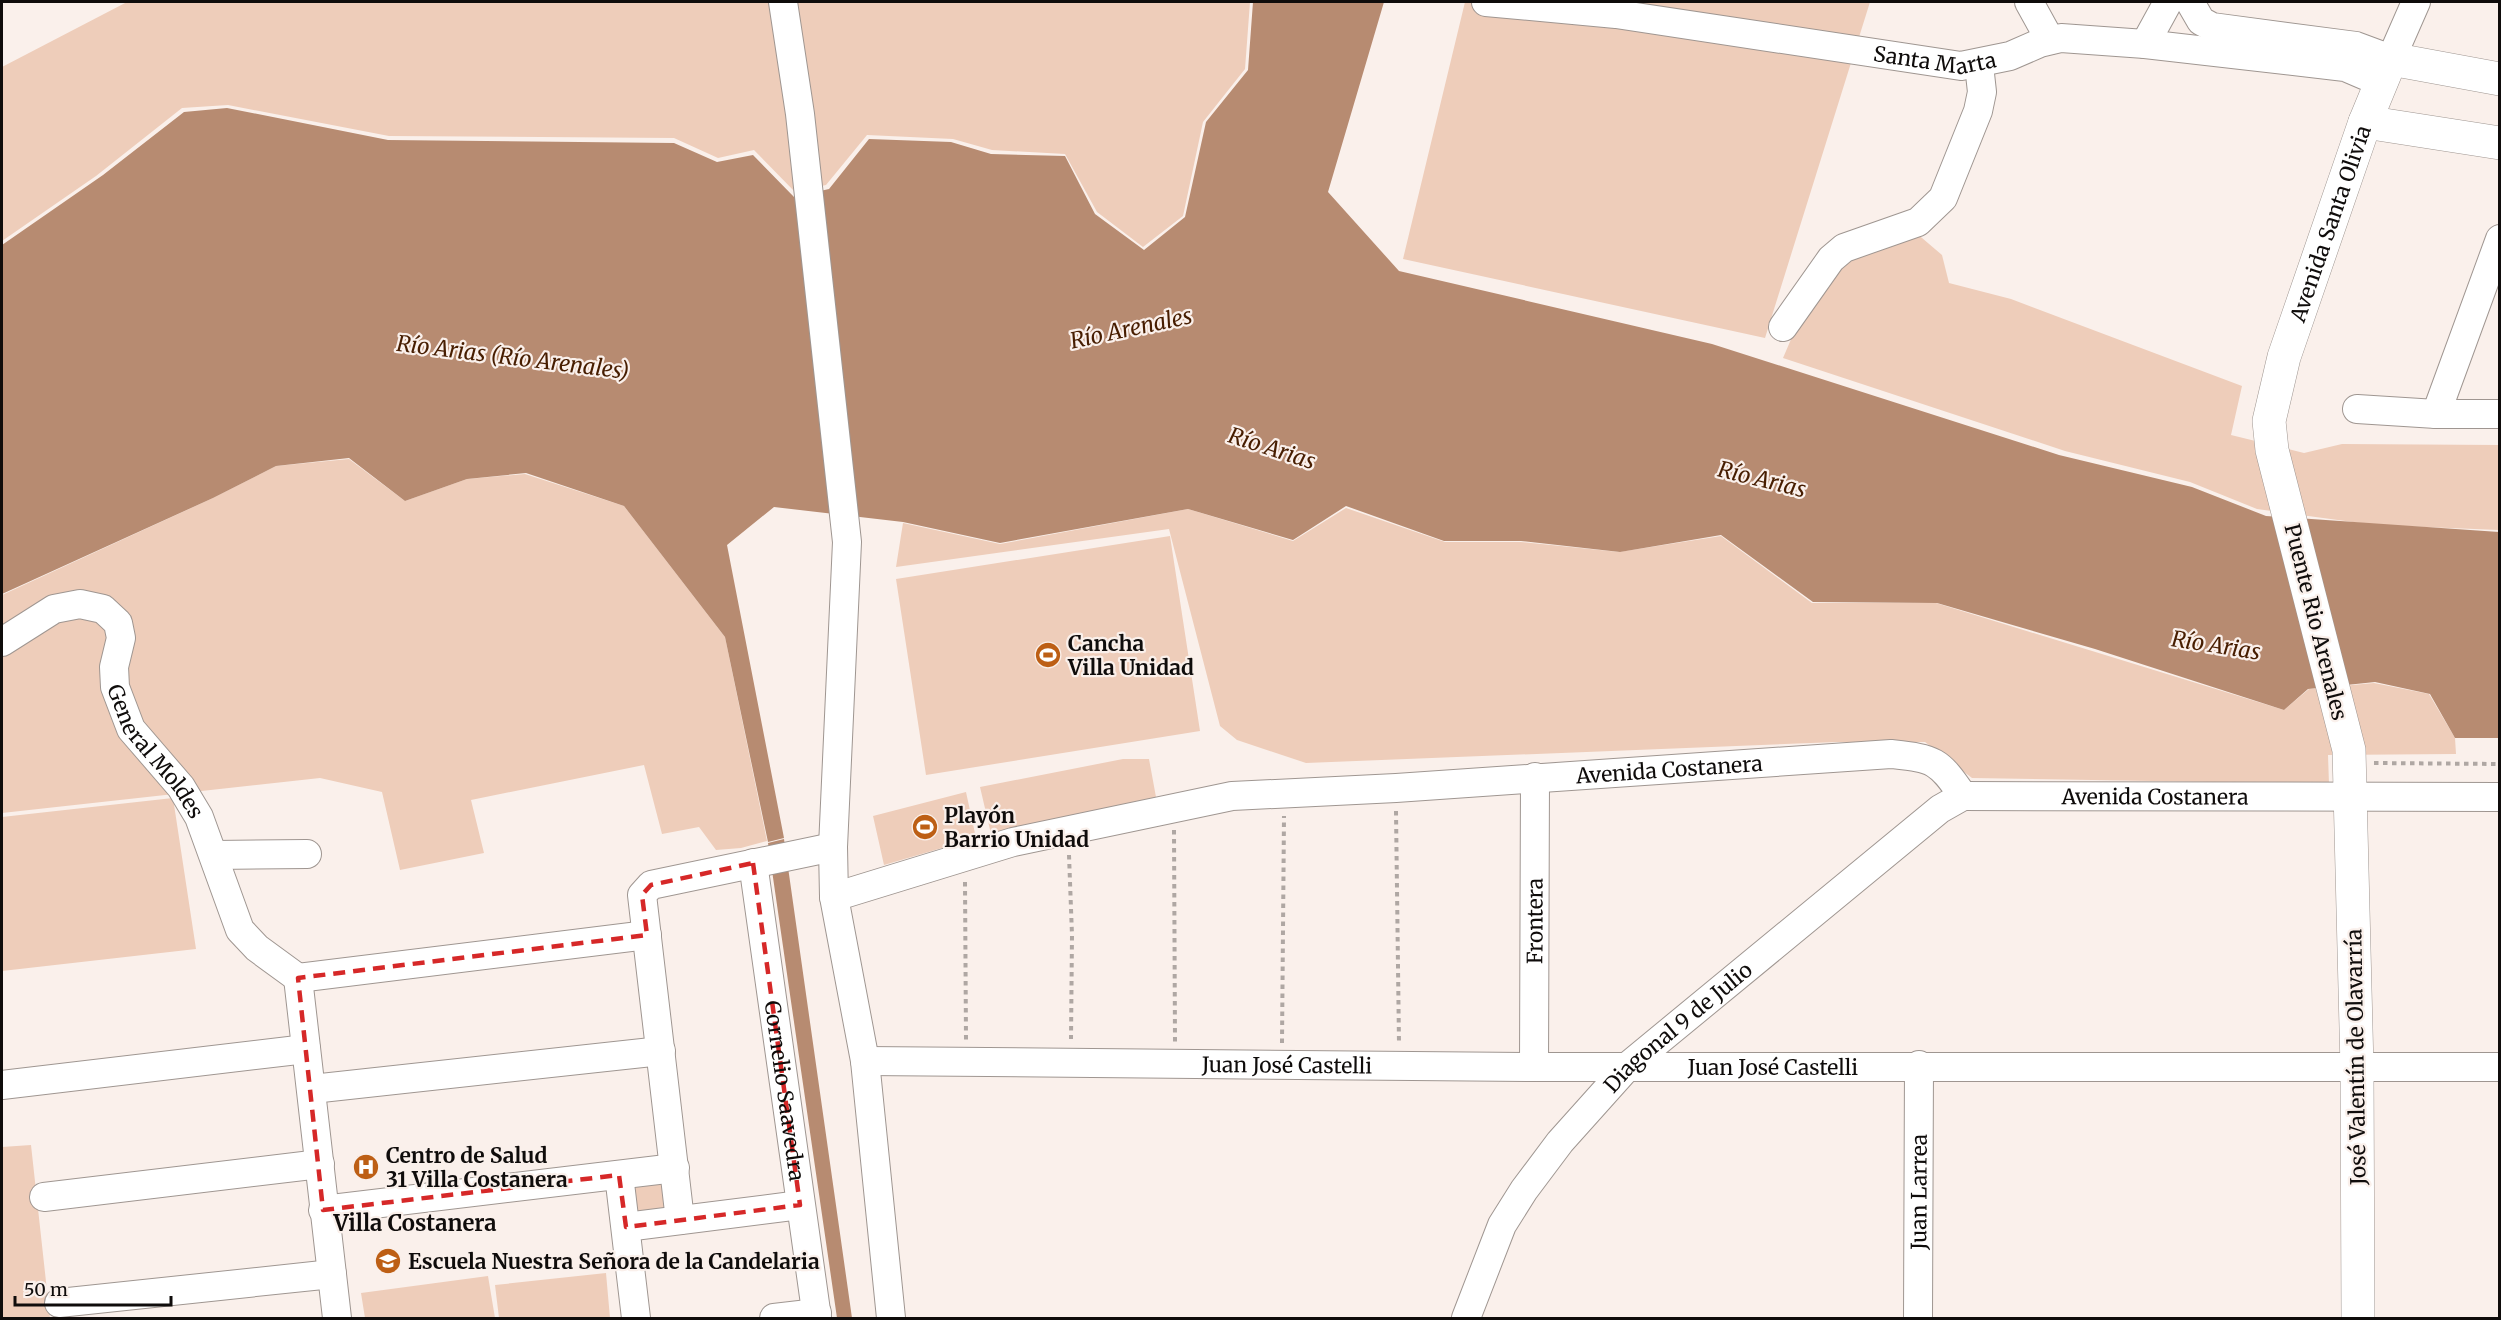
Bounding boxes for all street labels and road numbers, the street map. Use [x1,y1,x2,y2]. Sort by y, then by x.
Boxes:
street label: Santa Marta [1872,40,1998,80]
street label: Avenida Santa Olivia [2283,122,2376,326]
street label: Puente Rio Arenales [2279,521,2353,723]
street label: General Moldes [102,680,210,823]
street label: Avenida Costanera [1574,749,1763,789]
street label: Avenida Costanera [2061,783,2248,810]
street label: Frontera [1521,878,1548,964]
street label: José Valentín de Olavarría [2340,929,2372,1186]
street label: Diagonal 9 de Julio [1597,956,1757,1098]
street label: Cornelio Saavedra [759,999,811,1183]
street label: Juan José Castelli [1201,1051,1372,1079]
street label: Juan José Castelli [1687,1054,1858,1081]
street label: Juan Larrea [1905,1134,1932,1251]

